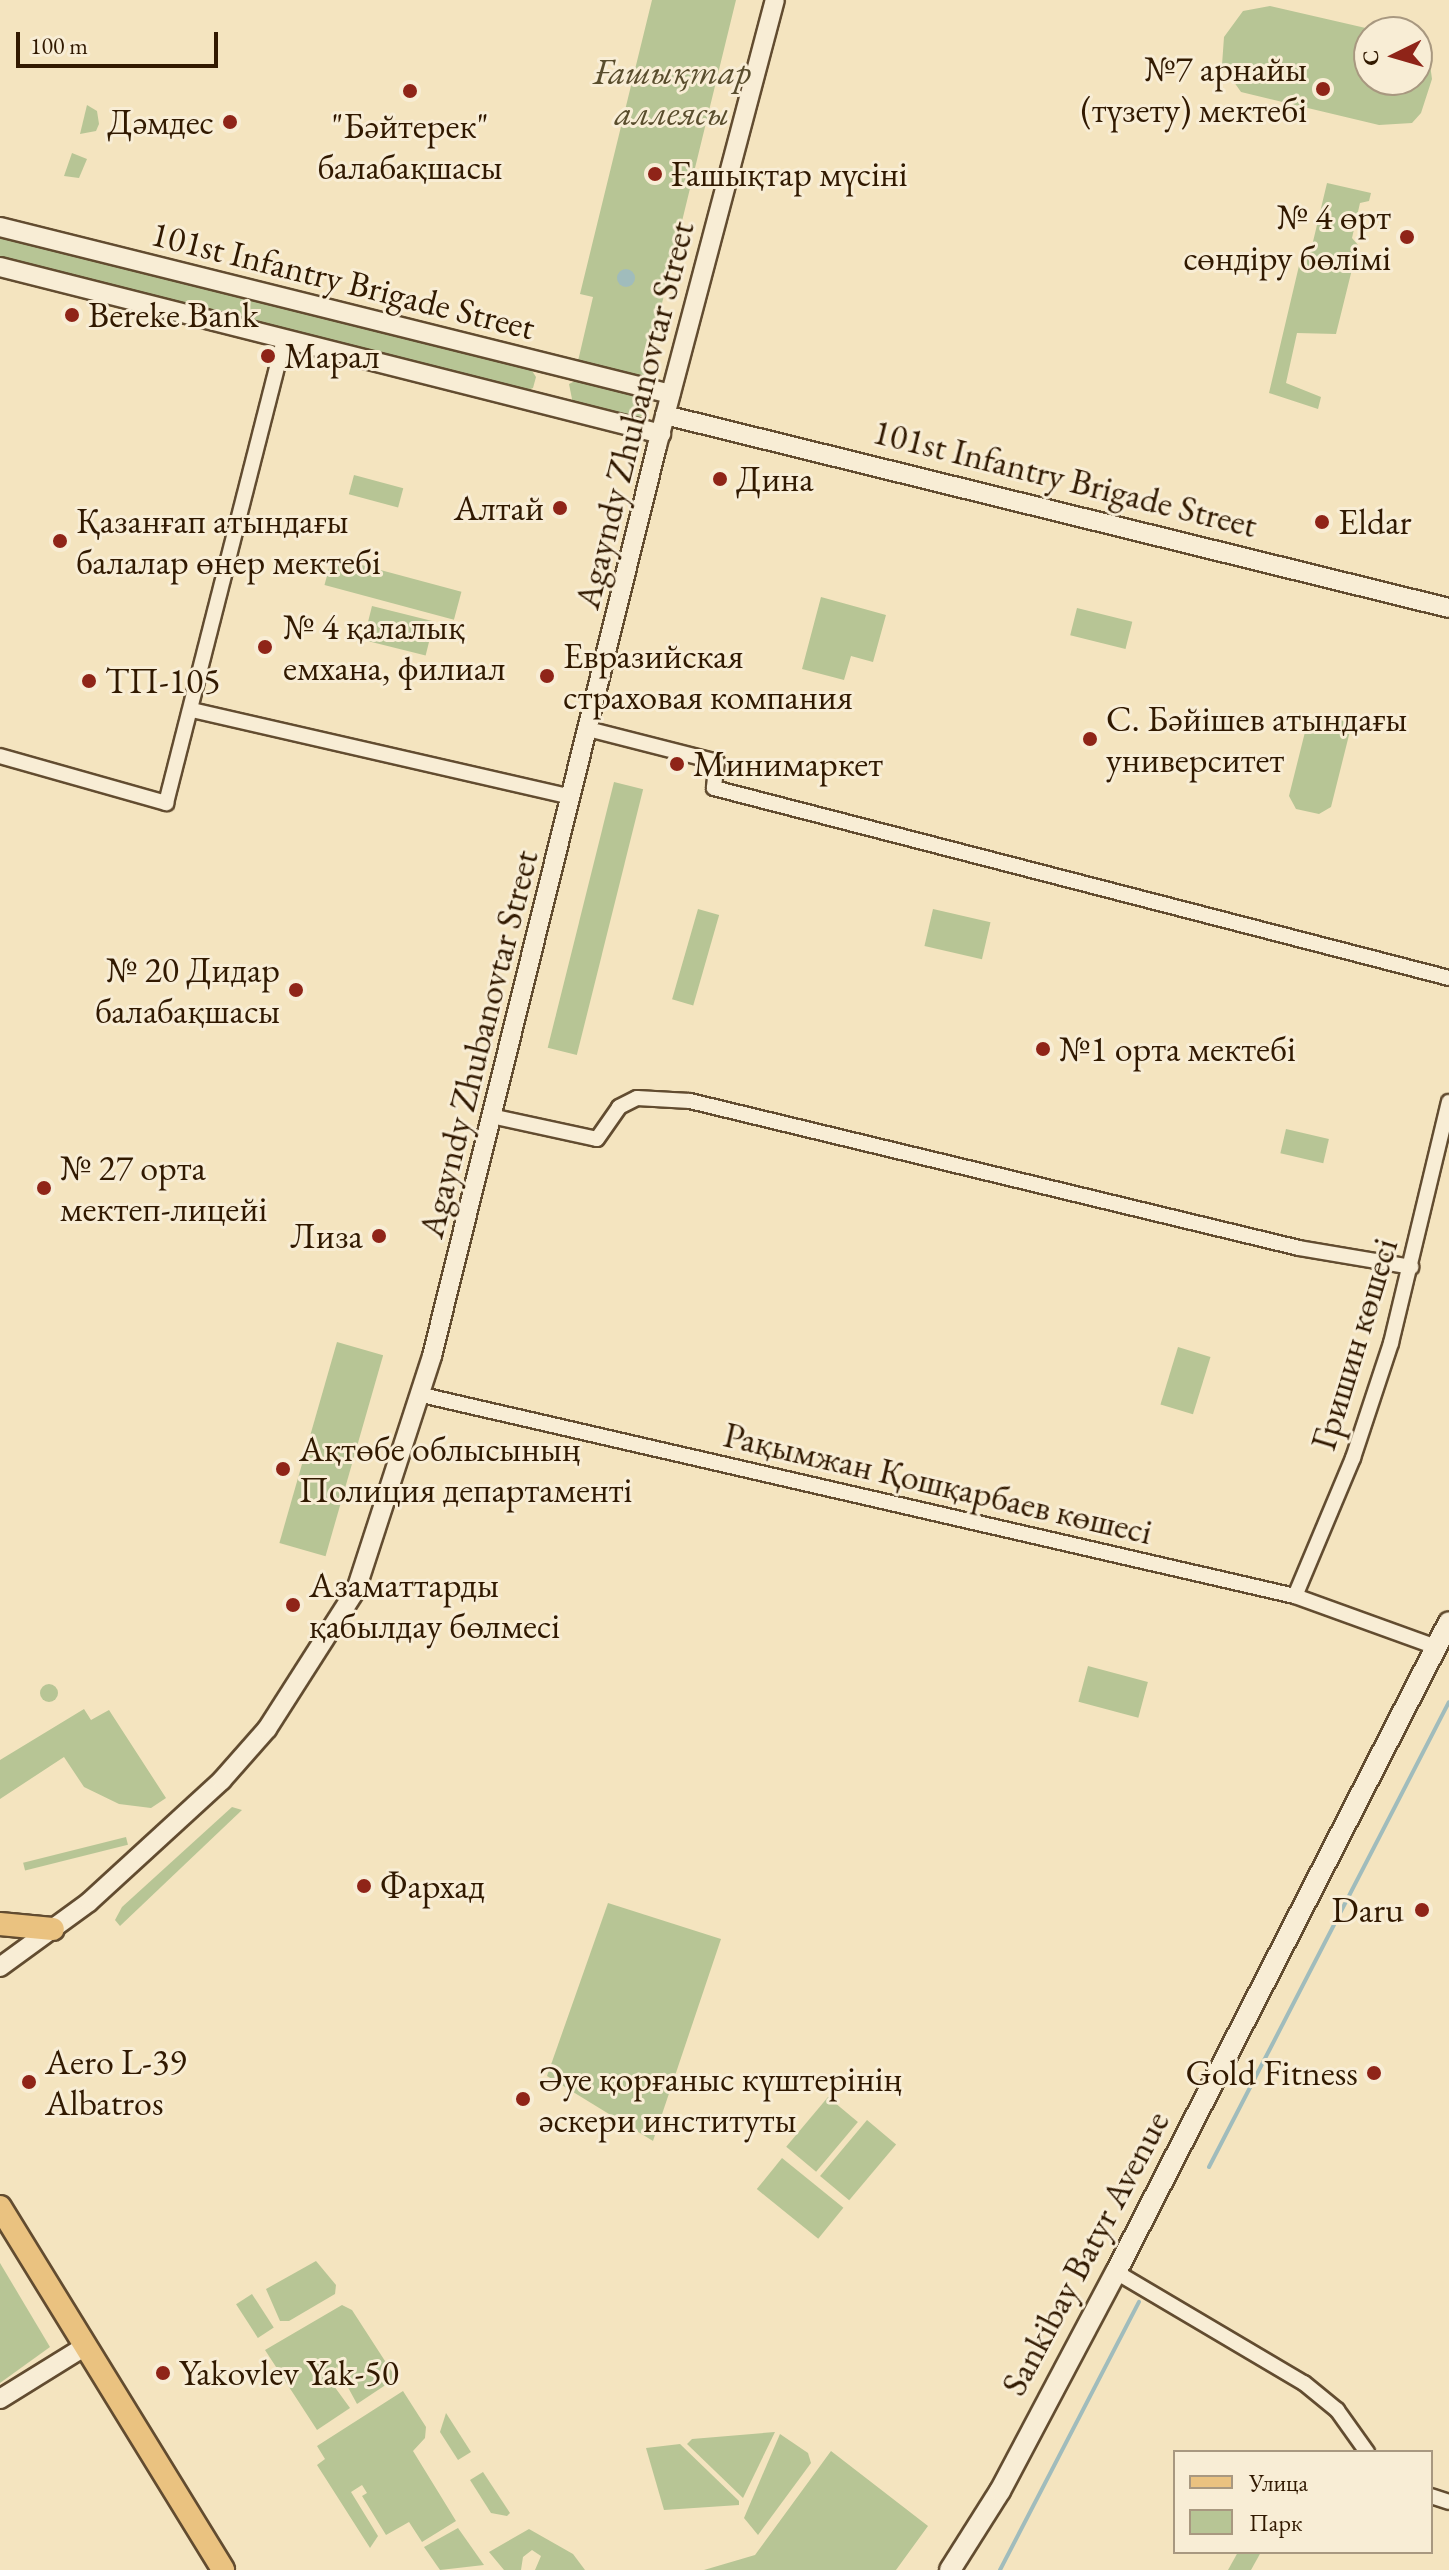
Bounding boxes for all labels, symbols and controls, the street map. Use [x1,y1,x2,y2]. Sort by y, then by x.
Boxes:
scale bar [20,16,222,66]
north arrow [1353,16,1433,96]
text: 100 m [30,30,88,61]
place label: №7 арнайы (түзету) мектебі [1080,46,1307,131]
park label: Ғашықтар аллеясы [593,49,751,134]
text: С [1355,49,1386,67]
marker: №7 арнайы (түзету) мектебі [1314,80,1332,98]
marker: "Бәйтерек" балабақшасы [401,82,419,100]
place label: Дәмдес [107,100,214,144]
place label: "Бәйтерек" балабақшасы [317,103,503,188]
marker: Дәмдес [221,113,239,131]
place label: Ғашықтар мүсіні [671,152,908,196]
marker: Ғашықтар мүсіні [646,165,664,183]
place label: № 4 өрт сөндіру бөлімі [1183,194,1391,279]
street label: 101st Infantry Brigade Street [147,211,539,349]
street label: Agayndy Zhubanovtar Street [565,217,703,613]
marker: № 4 өрт сөндіру бөлімі [1398,228,1416,246]
place label: Bereke Bank [88,293,259,337]
marker: Bereke Bank [63,306,81,324]
place label: Марал [284,334,380,378]
marker: Марал [259,347,277,365]
street label: 101st Infantry Brigade Street [869,409,1261,547]
place label: Дина [736,457,814,501]
marker: Дина [711,470,729,488]
place label: Алтай [454,486,544,530]
place label: Қазанғап атындағы балалар өнер мектебі [76,498,381,583]
marker: Алтай [551,499,569,517]
place label: Eldar [1338,500,1412,544]
marker: Eldar [1313,513,1331,531]
marker: Қазанғап атындағы балалар өнер мектебі [51,532,69,550]
place label: № 4 қалалық емхана, филиал [283,604,506,689]
place label: Евразийская страховая компания [563,633,853,718]
marker: № 4 қалалық емхана, филиал [254,636,276,658]
place label: ТП-105 [105,659,221,703]
marker: Евразийская страховая компания [538,667,556,685]
marker: ТП-105 [80,672,98,690]
place label: С. Бәйішев атындағы университет [1106,696,1407,781]
marker: С. Бәйішев атындағы университет [1081,730,1099,748]
place label: Минимаркет [693,742,883,786]
marker: Минимаркет [668,755,686,773]
street label: Agayndy Zhubanovtar Street [409,846,547,1242]
place label: № 20 Дидар балабақшасы [95,947,280,1032]
marker: № 20 Дидар балабақшасы [287,981,305,999]
place label: №1 орта мектебі [1059,1027,1296,1071]
marker: №1 орта мектебі [1034,1040,1052,1058]
place label: № 27 орта мектеп-лицейі [60,1145,267,1230]
marker: № 27 орта мектеп-лицейі [35,1179,53,1197]
place label: Лиза [290,1214,363,1258]
marker: Лиза [370,1227,388,1245]
street label: Гришин көшесі [1301,1233,1407,1455]
street label: Рақымжан Қошқарбаев көшесі [720,1413,1156,1553]
place label: Ақтөбе облысының Полиция департаменті [299,1426,632,1511]
marker: Ақтөбе облысының Полиция департаменті [274,1460,292,1478]
place label: Азаматтарды қабылдау бөлмесі [309,1562,560,1647]
marker: Азаматтарды қабылдау бөлмесі [284,1596,302,1614]
place label: Фархад [380,1864,485,1908]
marker: Фархад [355,1877,373,1895]
place label: Daru [1331,1888,1404,1932]
marker: Daru [1411,1899,1433,1921]
place label: Aero L-39 Albatros [45,2039,186,2124]
place label: Gold Fitness [1186,2051,1358,2095]
place label: Әуе қорғаныс күштерінің әскери институты [539,2056,902,2141]
marker: Gold Fitness [1365,2064,1383,2082]
marker: Aero L-39 Albatros [20,2073,38,2091]
marker: Әуе қорғаныс күштерінің әскери институты [514,2090,532,2108]
street label: Sankibay Batyr Avenue [992,2103,1178,2403]
place label: Yakovlev Yak-50 [179,2351,399,2395]
marker: Yakovlev Yak-50 [154,2364,172,2382]
legend [1173,2450,1433,2554]
text: Улица [1249,2467,1308,2498]
text: Парк [1249,2507,1302,2538]

